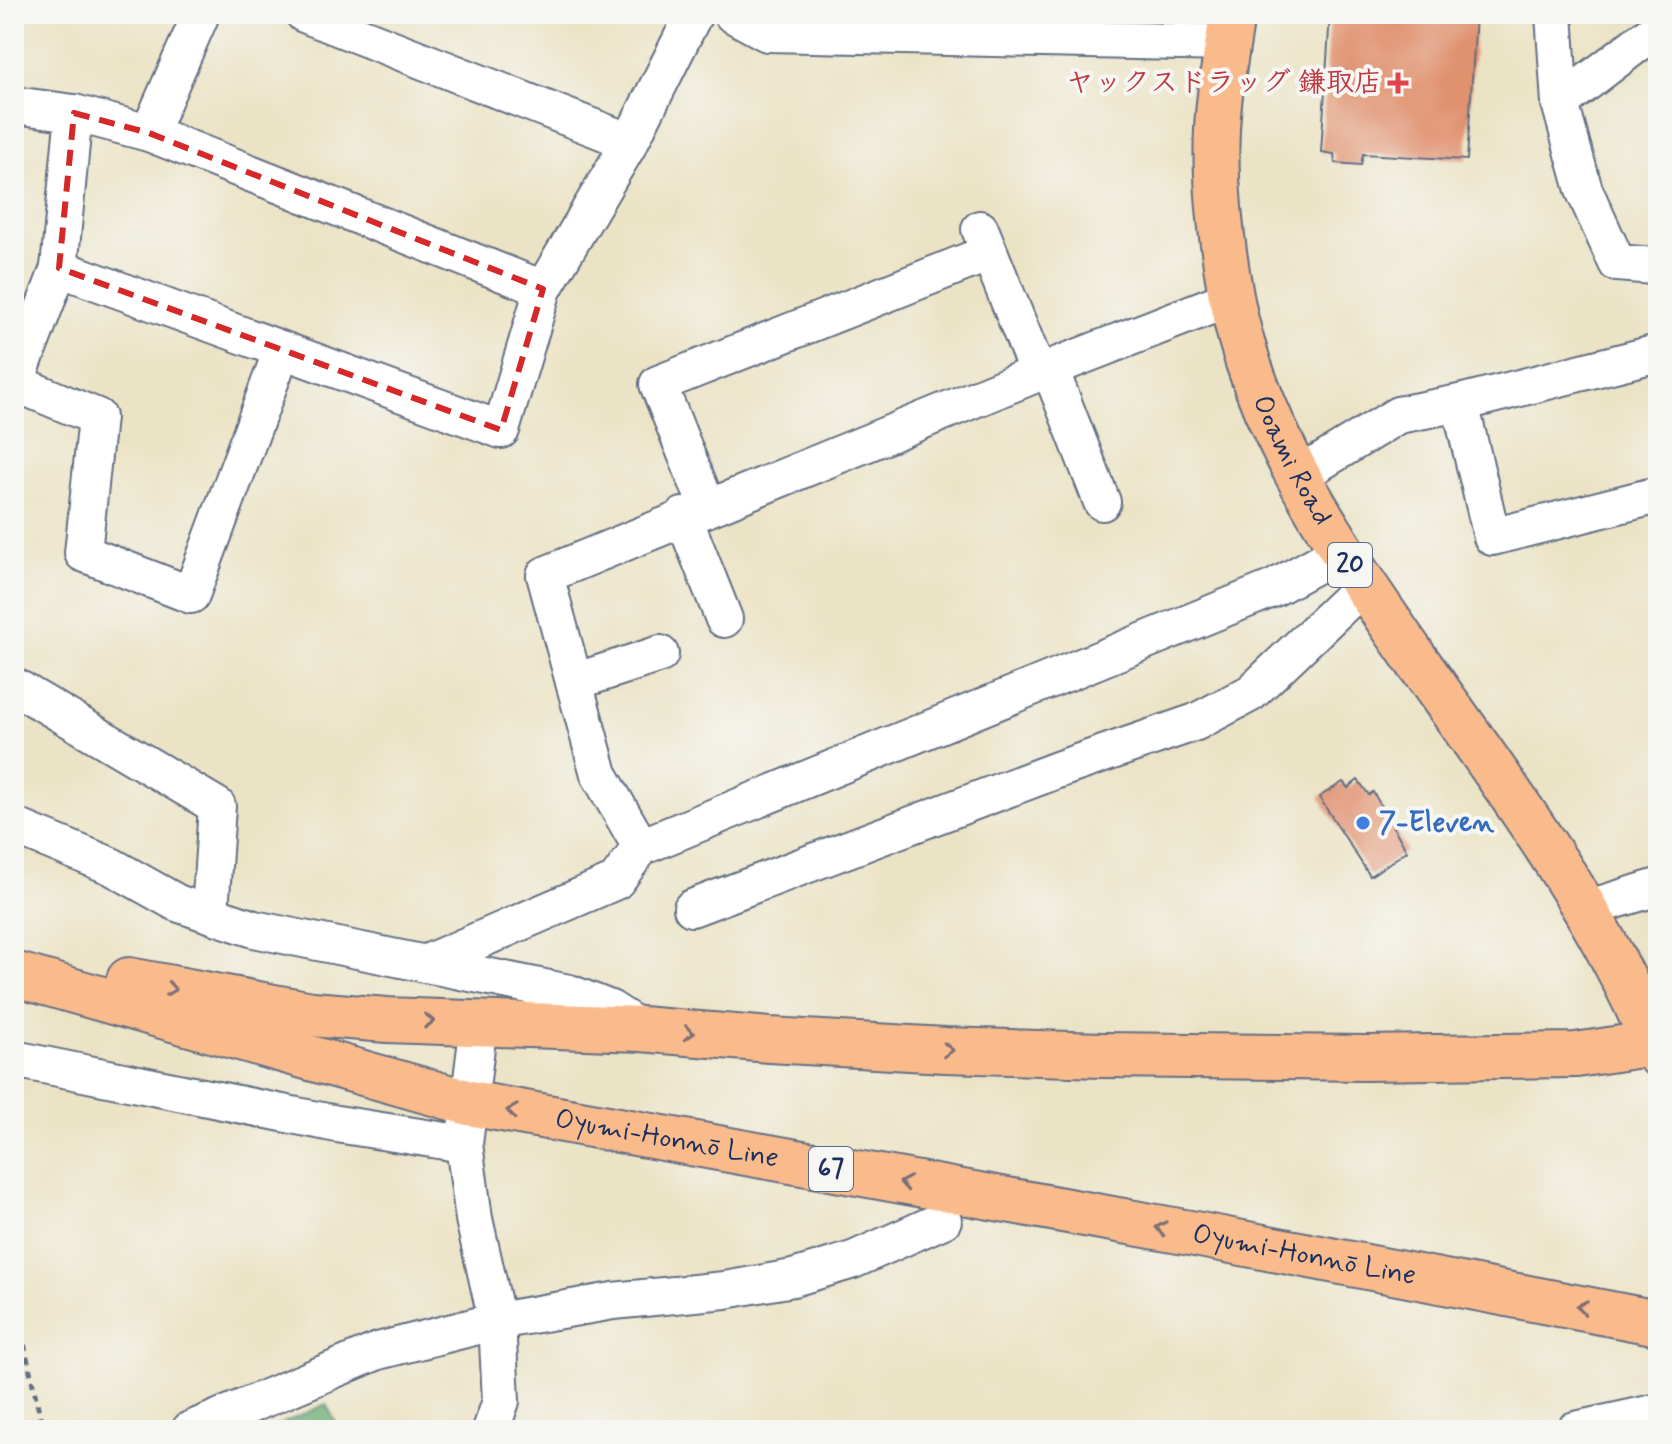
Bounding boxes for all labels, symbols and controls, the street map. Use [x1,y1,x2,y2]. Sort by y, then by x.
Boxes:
place label: ヤックスドラッグ 鎌取店 [1066,65,1382,102]
marker: ヤックスドラッグ 鎌取店 [1389,74,1407,92]
street label: Ooami Road [1243,390,1341,532]
road number: 20 [1328,543,1372,587]
place label: 7-Eleven [1379,805,1495,842]
marker: 7-Eleven [1354,814,1372,832]
one-way arrow [164,980,178,997]
one-way arrow [423,1013,436,1030]
one-way arrow [683,1024,696,1041]
one-way arrow [942,1042,955,1059]
street label: Oyumi-Honnō Line [552,1100,782,1177]
one-way arrow [505,1104,518,1121]
road number: 67 [809,1147,853,1191]
one-way arrow [898,1175,912,1192]
street label: Oyumi-Honnō Line [1190,1215,1419,1295]
one-way arrow [1154,1220,1168,1237]
one-way arrow [1575,1300,1588,1317]

